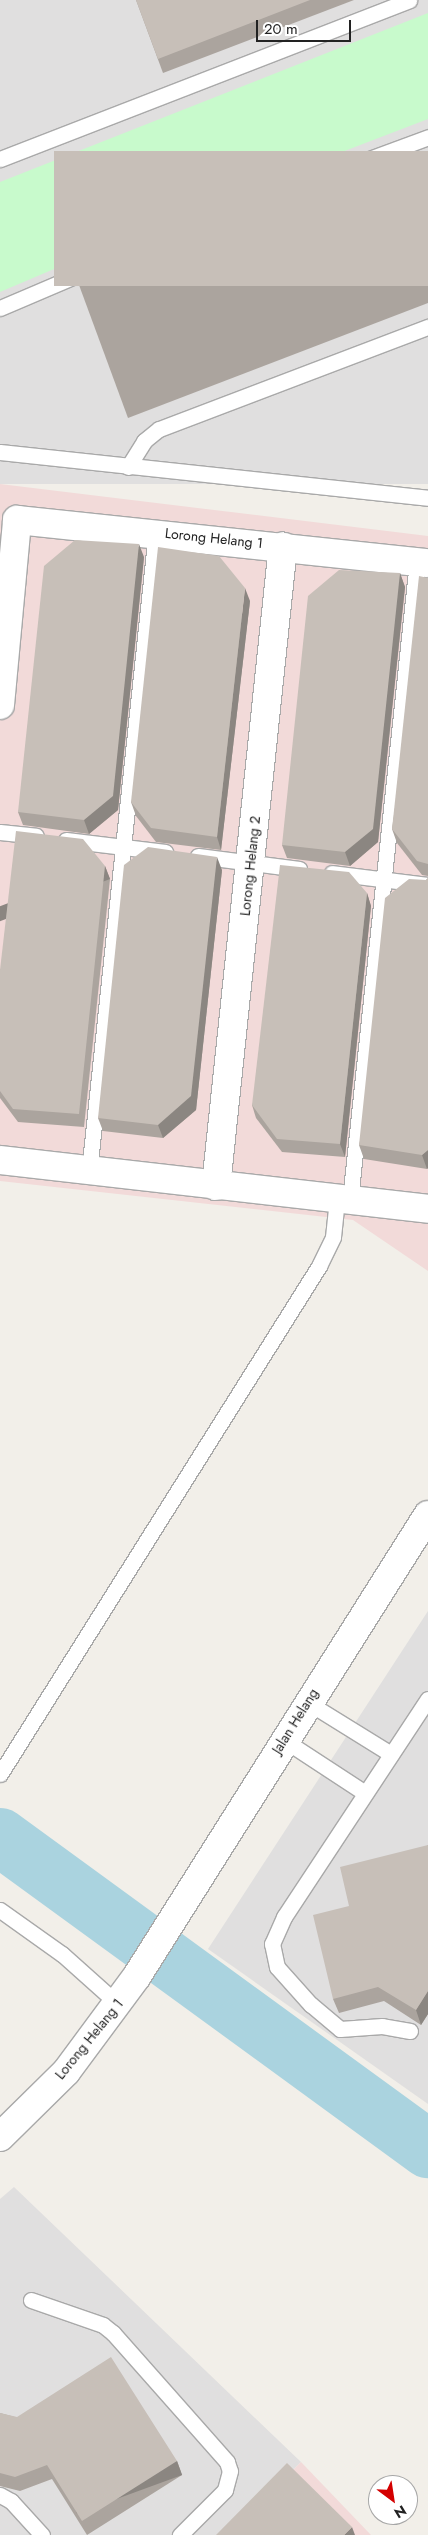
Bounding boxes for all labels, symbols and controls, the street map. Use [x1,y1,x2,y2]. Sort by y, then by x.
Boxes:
scale bar [258,10,353,42]
text: 20 m [264,18,298,40]
street label: Lorong Helang 1 [164,524,264,552]
street label: Lorong Helang 2 [236,815,264,917]
street label: Jalan Helang [268,1685,322,1757]
street label: Lorong Helang 1 [51,1995,127,2083]
north arrow [368,2475,418,2525]
text: N [390,2501,410,2523]

